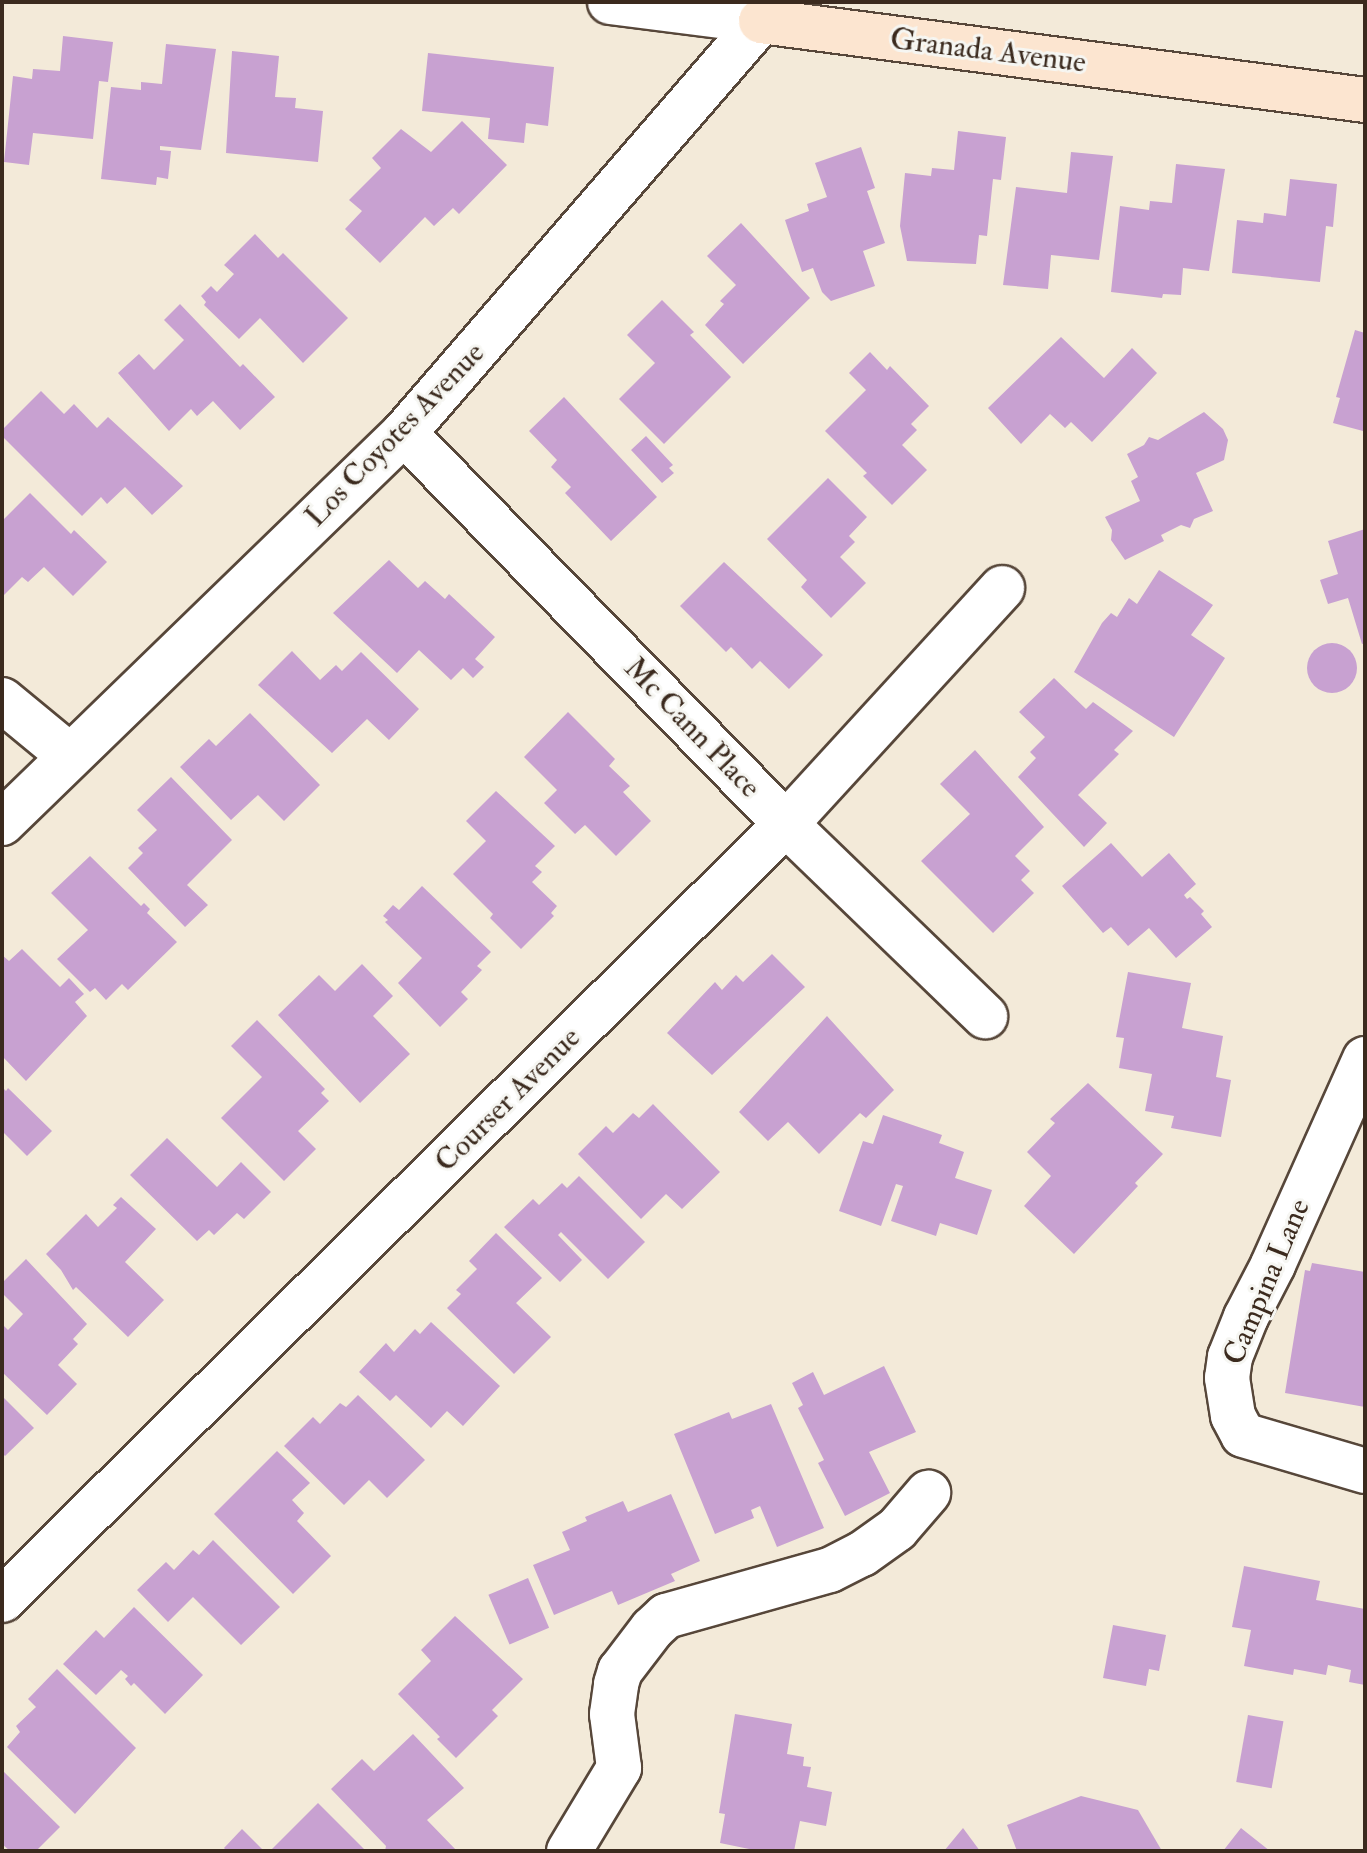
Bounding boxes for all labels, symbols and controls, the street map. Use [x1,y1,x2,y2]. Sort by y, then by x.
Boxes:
street label: Granada Avenue [888,21,1088,81]
street label: Los Coyotes Avenue [298,335,492,535]
street label: Mc Cann Place [616,651,768,805]
street label: Courser Avenue [428,1020,588,1180]
street label: Campina Lane [1216,1194,1318,1370]

